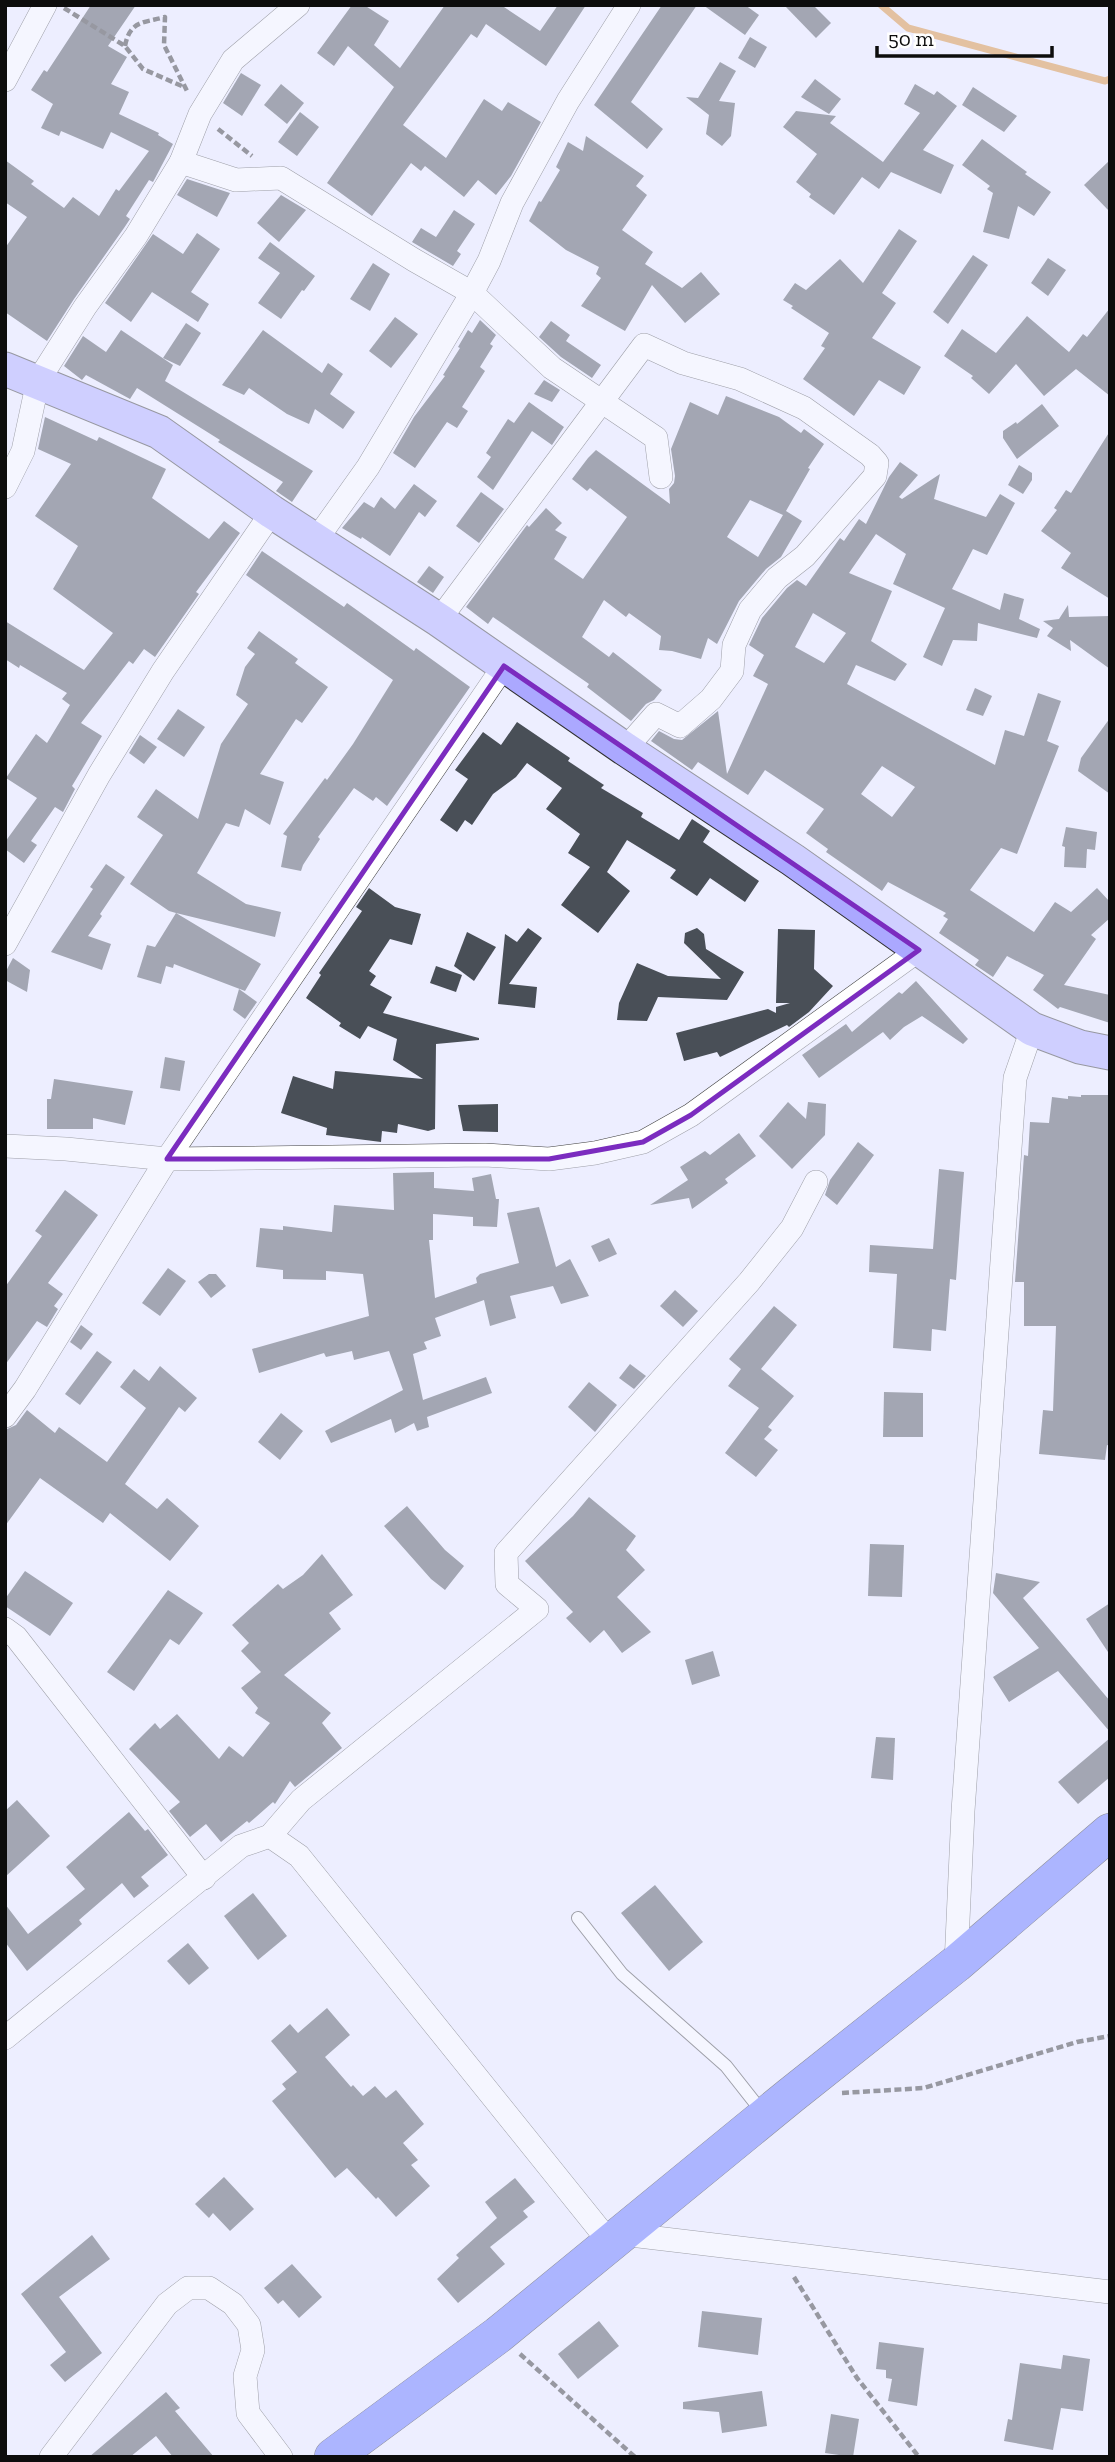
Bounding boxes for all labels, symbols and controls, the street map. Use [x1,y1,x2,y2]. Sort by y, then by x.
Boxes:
scale bar [877,14,1052,58]
text: 50 m [888,26,934,51]

